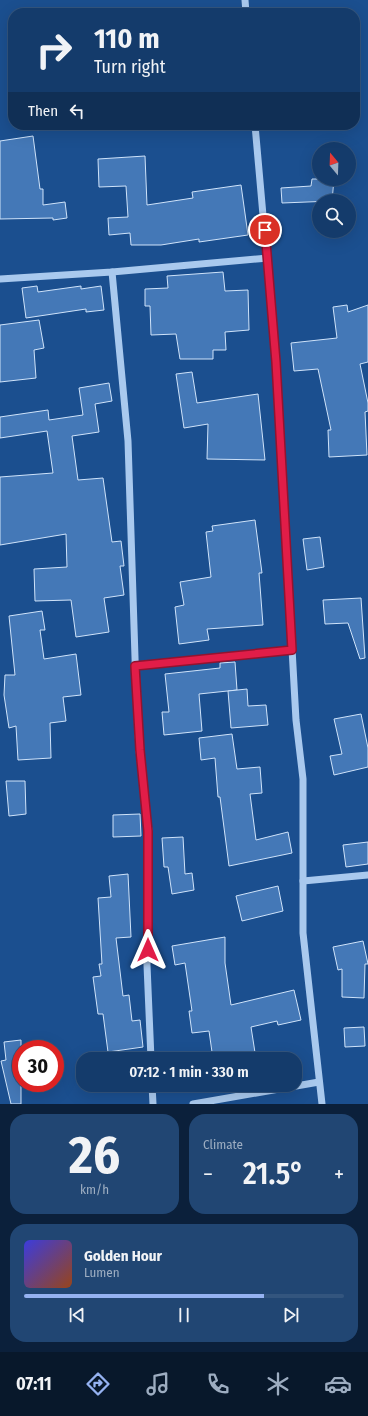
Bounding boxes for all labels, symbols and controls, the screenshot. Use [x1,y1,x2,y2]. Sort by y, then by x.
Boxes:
text: 110 m [94,22,160,55]
icon: right [28,24,80,76]
text: Turn right [94,56,166,78]
icon: left [66,100,88,122]
text: Then [28,102,58,120]
north arrow [312,142,356,186]
map controls [312,142,356,238]
button: search [312,194,356,238]
pin [248,213,282,247]
icon: arrive [254,219,276,241]
position arrow [127,929,169,971]
speed limit sign: 30 [12,1040,64,1092]
text: 07:12 · 1 min · 330 m [129,1063,249,1081]
text: 26 [69,1124,120,1187]
text: Climate [203,1137,243,1152]
text: 21.5° [243,1156,304,1192]
text: − [203,1161,213,1188]
text: + [334,1161,344,1188]
text: km/h [80,1182,109,1197]
text: Golden Hour [84,1247,162,1265]
text: Lumen [84,1265,120,1280]
icon: previous [66,1304,88,1326]
icon: pause [173,1304,195,1326]
icon: next [280,1304,302,1326]
icon: directions [84,1370,112,1398]
icon: music [144,1370,172,1398]
icon: phone [204,1370,232,1398]
icon: climate [264,1370,292,1398]
icon: car [324,1370,352,1398]
text: 07:11 [16,1373,52,1395]

